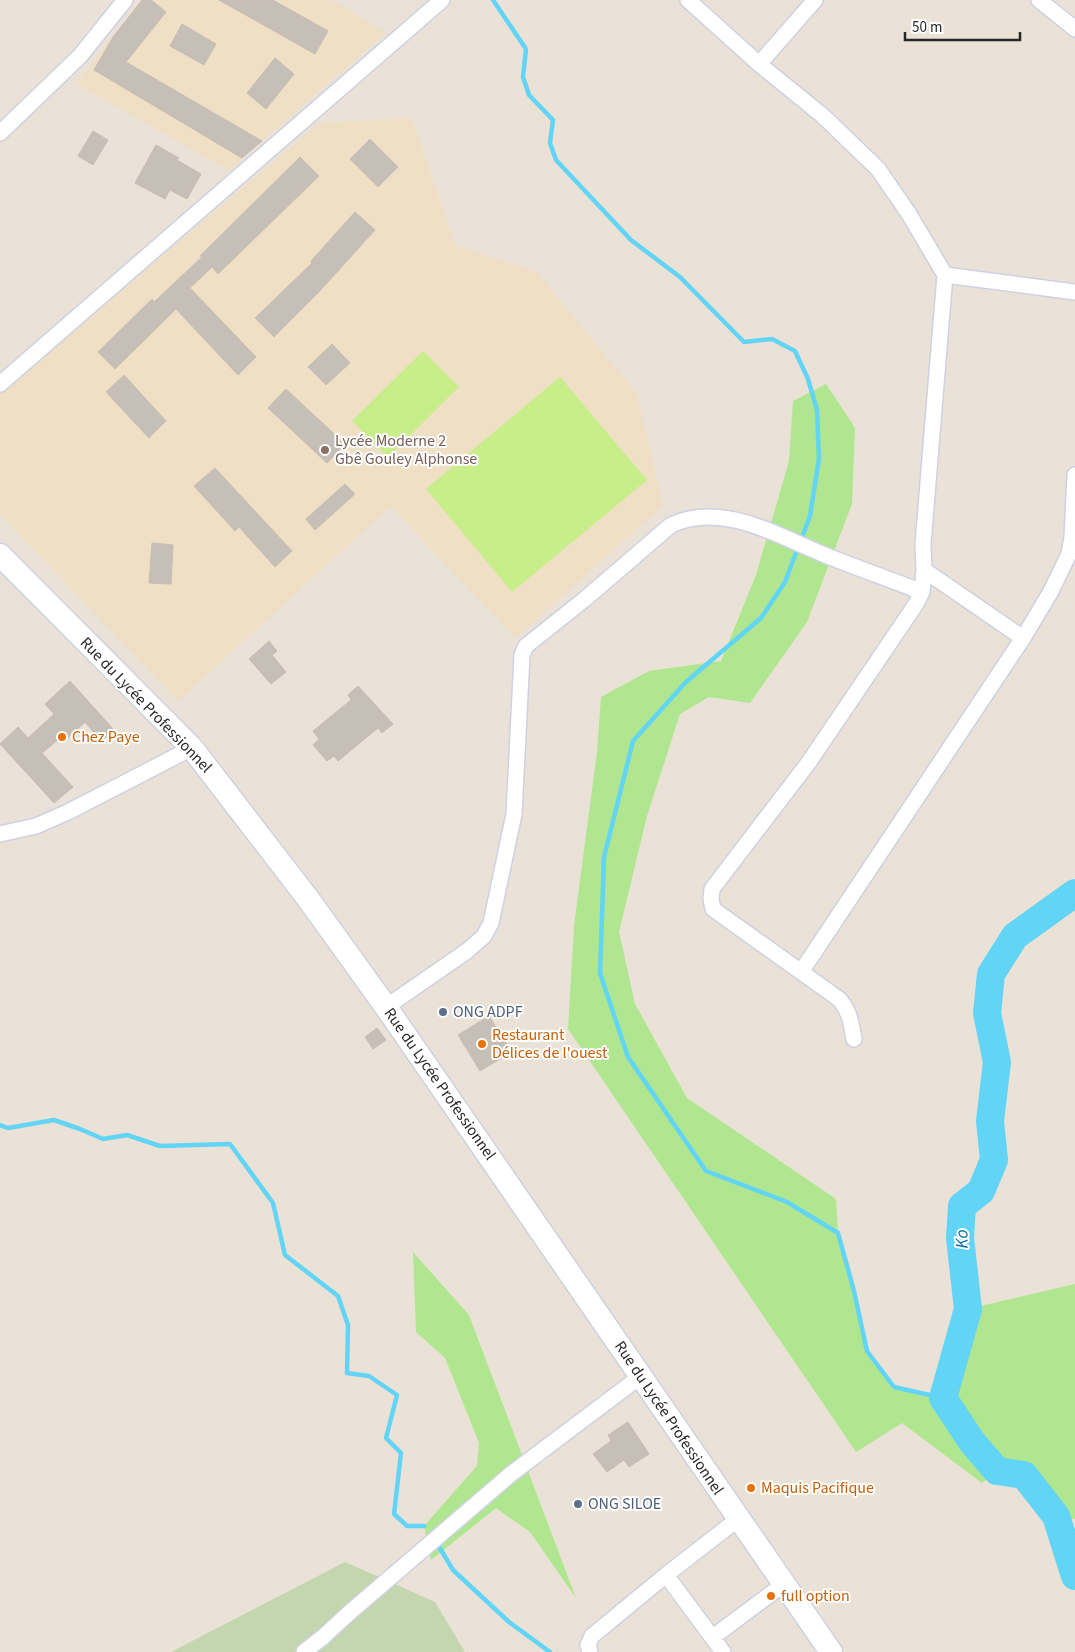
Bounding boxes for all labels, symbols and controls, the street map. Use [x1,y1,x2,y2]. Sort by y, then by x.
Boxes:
scale bar [905,10,1020,42]
text: 50 m [912,17,942,38]
place label: Lycée Moderne 2 Gbê Gouley Alphonse [335,430,477,470]
marker: Lycée Moderne 2 Gbê Gouley Alphonse [319,444,331,456]
street label: Rue du Lycée Professionnel [75,632,217,778]
place label: Chez Paye [72,726,140,748]
marker: Chez Paye [56,731,68,743]
place label: ONG ADPF [453,1001,523,1023]
street label: Rue du Lycée Professionnel [379,1003,501,1165]
marker: ONG ADPF [437,1006,449,1018]
place label: Restaurant Délices de l'ouest [492,1024,608,1064]
marker: Restaurant Délices de l'ouest [476,1038,488,1050]
water label: Ko [949,1229,975,1249]
street label: Rue du Lycée Professionnel [609,1337,729,1499]
place label: Maquis Pacifique [761,1477,874,1499]
marker: Maquis Pacifique [745,1482,757,1494]
place label: ONG SILOE [588,1493,661,1515]
marker: ONG SILOE [572,1498,584,1510]
place label: full option [781,1585,850,1607]
marker: full option [765,1590,777,1602]

